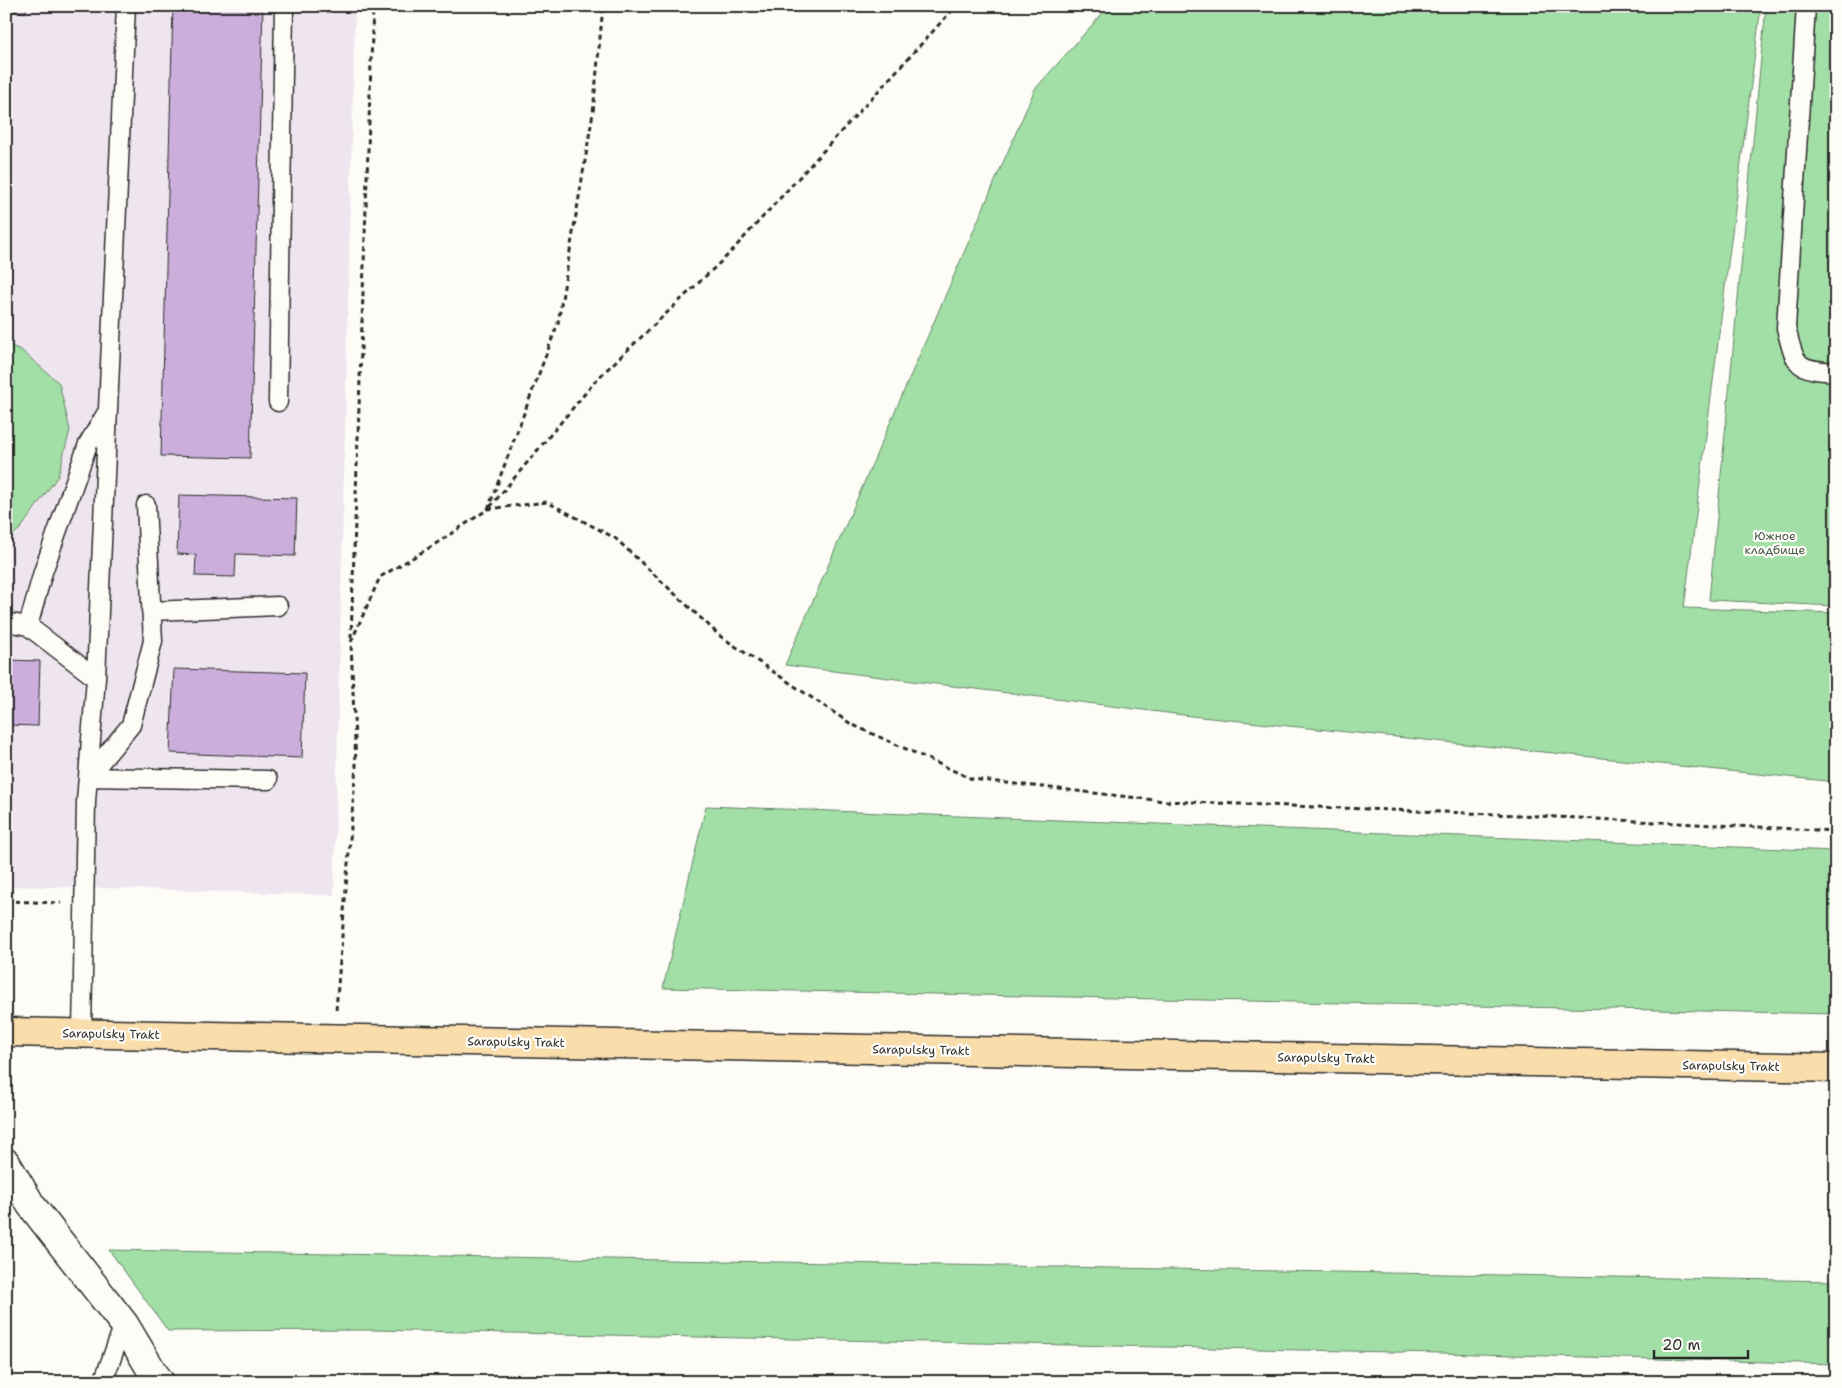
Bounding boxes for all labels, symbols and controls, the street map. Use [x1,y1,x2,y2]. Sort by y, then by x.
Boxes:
park label: Южное кладбище [1745,528,1806,558]
street label: Sarapulsky Trakt [62,1025,160,1043]
street label: Sarapulsky Trakt [467,1033,565,1051]
street label: Sarapulsky Trakt [872,1041,970,1059]
street label: Sarapulsky Trakt [1277,1049,1375,1067]
street label: Sarapulsky Trakt [1682,1057,1780,1075]
scale bar [1654,1328,1748,1360]
text: 20 m [1662,1335,1701,1355]

